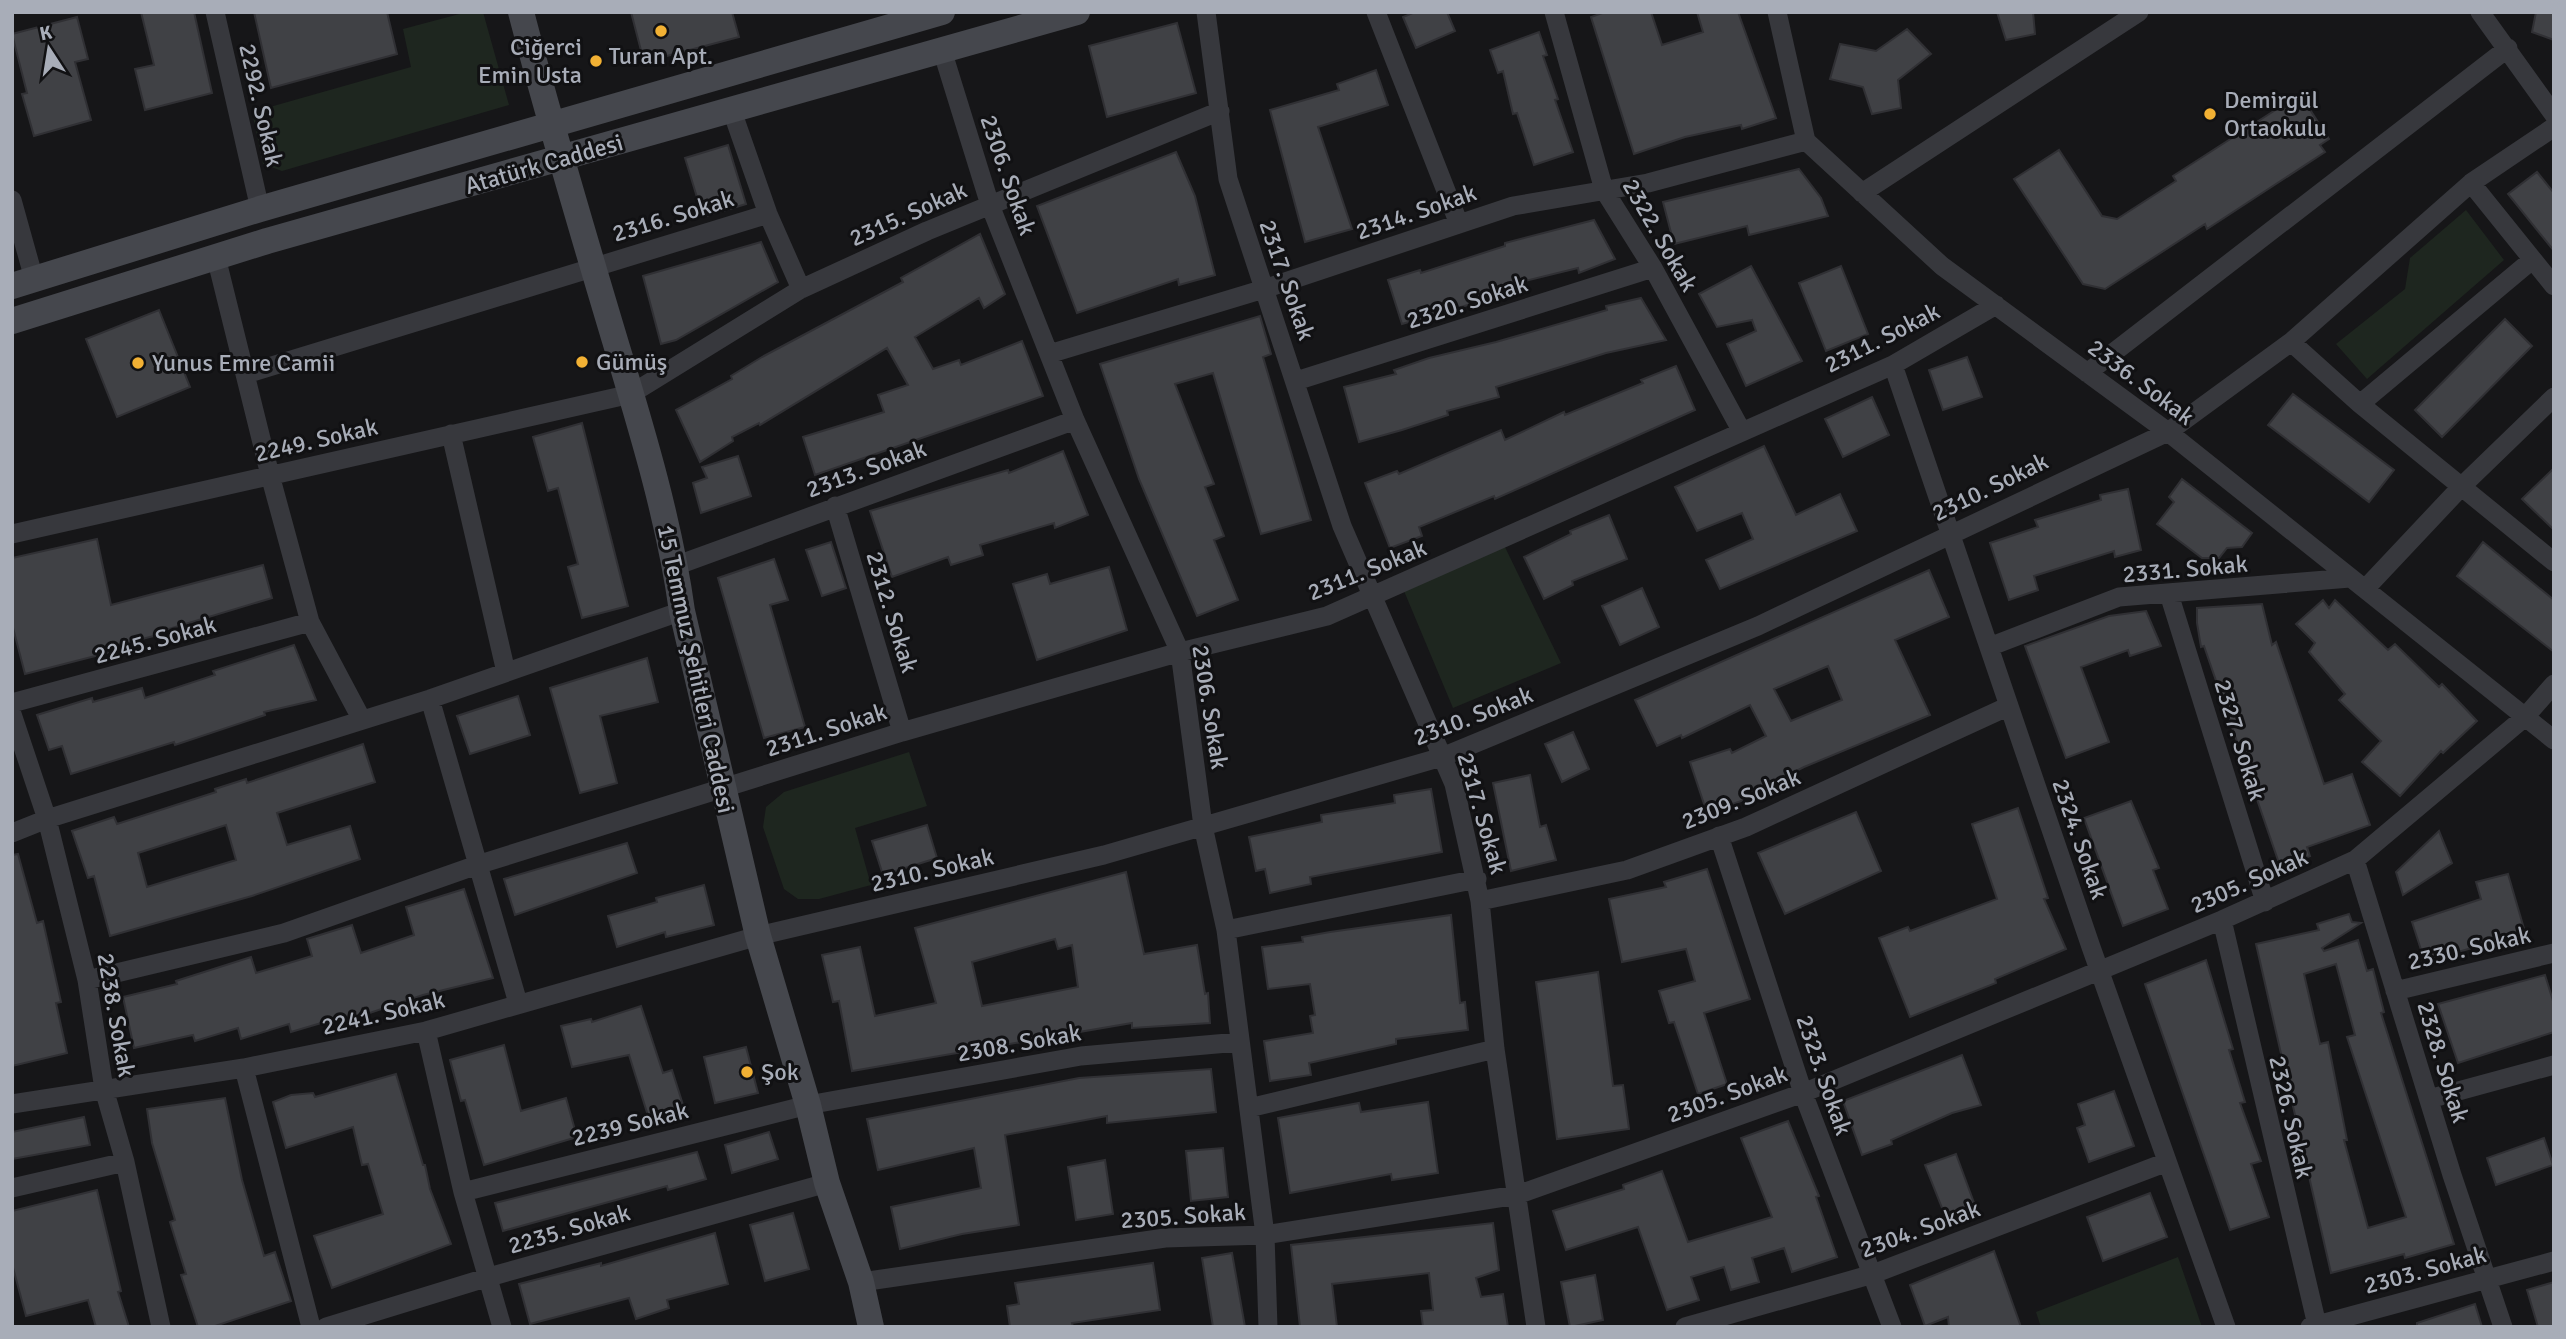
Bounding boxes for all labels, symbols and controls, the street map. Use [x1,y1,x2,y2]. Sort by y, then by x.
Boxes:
north arrow [14,14,84,84]
text: K [37,20,54,46]
marker: Turan Apt. [653,23,669,39]
place label: Ciğerci Emin Usta [478,32,582,90]
street label: 2292. Sokak [232,40,290,170]
place label: Turan Apt. [609,41,713,71]
marker: Ciğerci Emin Usta [588,53,604,69]
place label: Demirgül Ortaokulu [2224,85,2327,143]
marker: Demirgül Ortaokulu [2202,106,2218,122]
street label: 2306. Sokak [973,111,1043,239]
street label: Atatürk Caddesi [461,127,627,201]
street label: 2322. Sokak [1616,173,1704,297]
street label: 2315. Sokak [845,175,971,253]
street label: 2314. Sokak [1352,177,1480,247]
street label: 2316. Sokak [609,183,737,249]
street label: 2317. Sokak [1252,216,1322,344]
street label: 2320. Sokak [1403,268,1531,336]
street label: 2311. Sokak [1819,296,1945,380]
street label: 2336. Sokak [2082,332,2200,432]
place label: Gümüş [596,347,667,377]
place label: Yunus Emre Camii [152,348,335,378]
marker: Gümüş [574,354,590,370]
marker: Yunus Emre Camii [130,355,146,371]
street label: 2249. Sokak [251,411,381,469]
street label: 2313. Sokak [802,433,930,505]
street label: 2310. Sokak [1927,446,2053,528]
street label: 15 Temmuz Şehitleri Caddesi [651,522,741,816]
street label: 2311. Sokak [1303,533,1431,607]
street label: 2312. Sokak [859,548,925,676]
street label: 2331. Sokak [2121,549,2249,589]
street label: 2245. Sokak [91,609,219,671]
street label: 2306. Sokak [1185,643,1235,771]
street label: 2327. Sokak [2207,676,2273,804]
street label: 2310. Sokak [1409,680,1537,752]
street label: 2311. Sokak [762,696,890,764]
street label: 2317. Sokak [1450,749,1514,877]
street label: 2309. Sokak [1677,762,1805,836]
street label: 2324. Sokak [2045,775,2115,903]
street label: 2310. Sokak [867,841,997,899]
street label: 2305. Sokak [2186,842,2312,920]
street label: 2330. Sokak [2404,919,2534,977]
street label: 2238. Sokak [90,951,142,1079]
street label: 2241. Sokak [318,984,448,1042]
street label: 2328. Sokak [2410,998,2476,1126]
street label: 2323. Sokak [1789,1011,1859,1139]
street label: 2308. Sokak [955,1017,1083,1069]
street label: 2326. Sokak [2262,1052,2320,1182]
place label: Şok [761,1057,799,1087]
street label: 2305. Sokak [1663,1058,1791,1130]
marker: Şok [739,1064,755,1080]
street label: 2239 Sokak [569,1095,691,1153]
street label: 2304. Sokak [1856,1193,1984,1265]
street label: 2235. Sokak [505,1197,633,1261]
street label: 2305. Sokak [1119,1197,1247,1235]
street label: 2303. Sokak [2361,1239,2489,1301]

